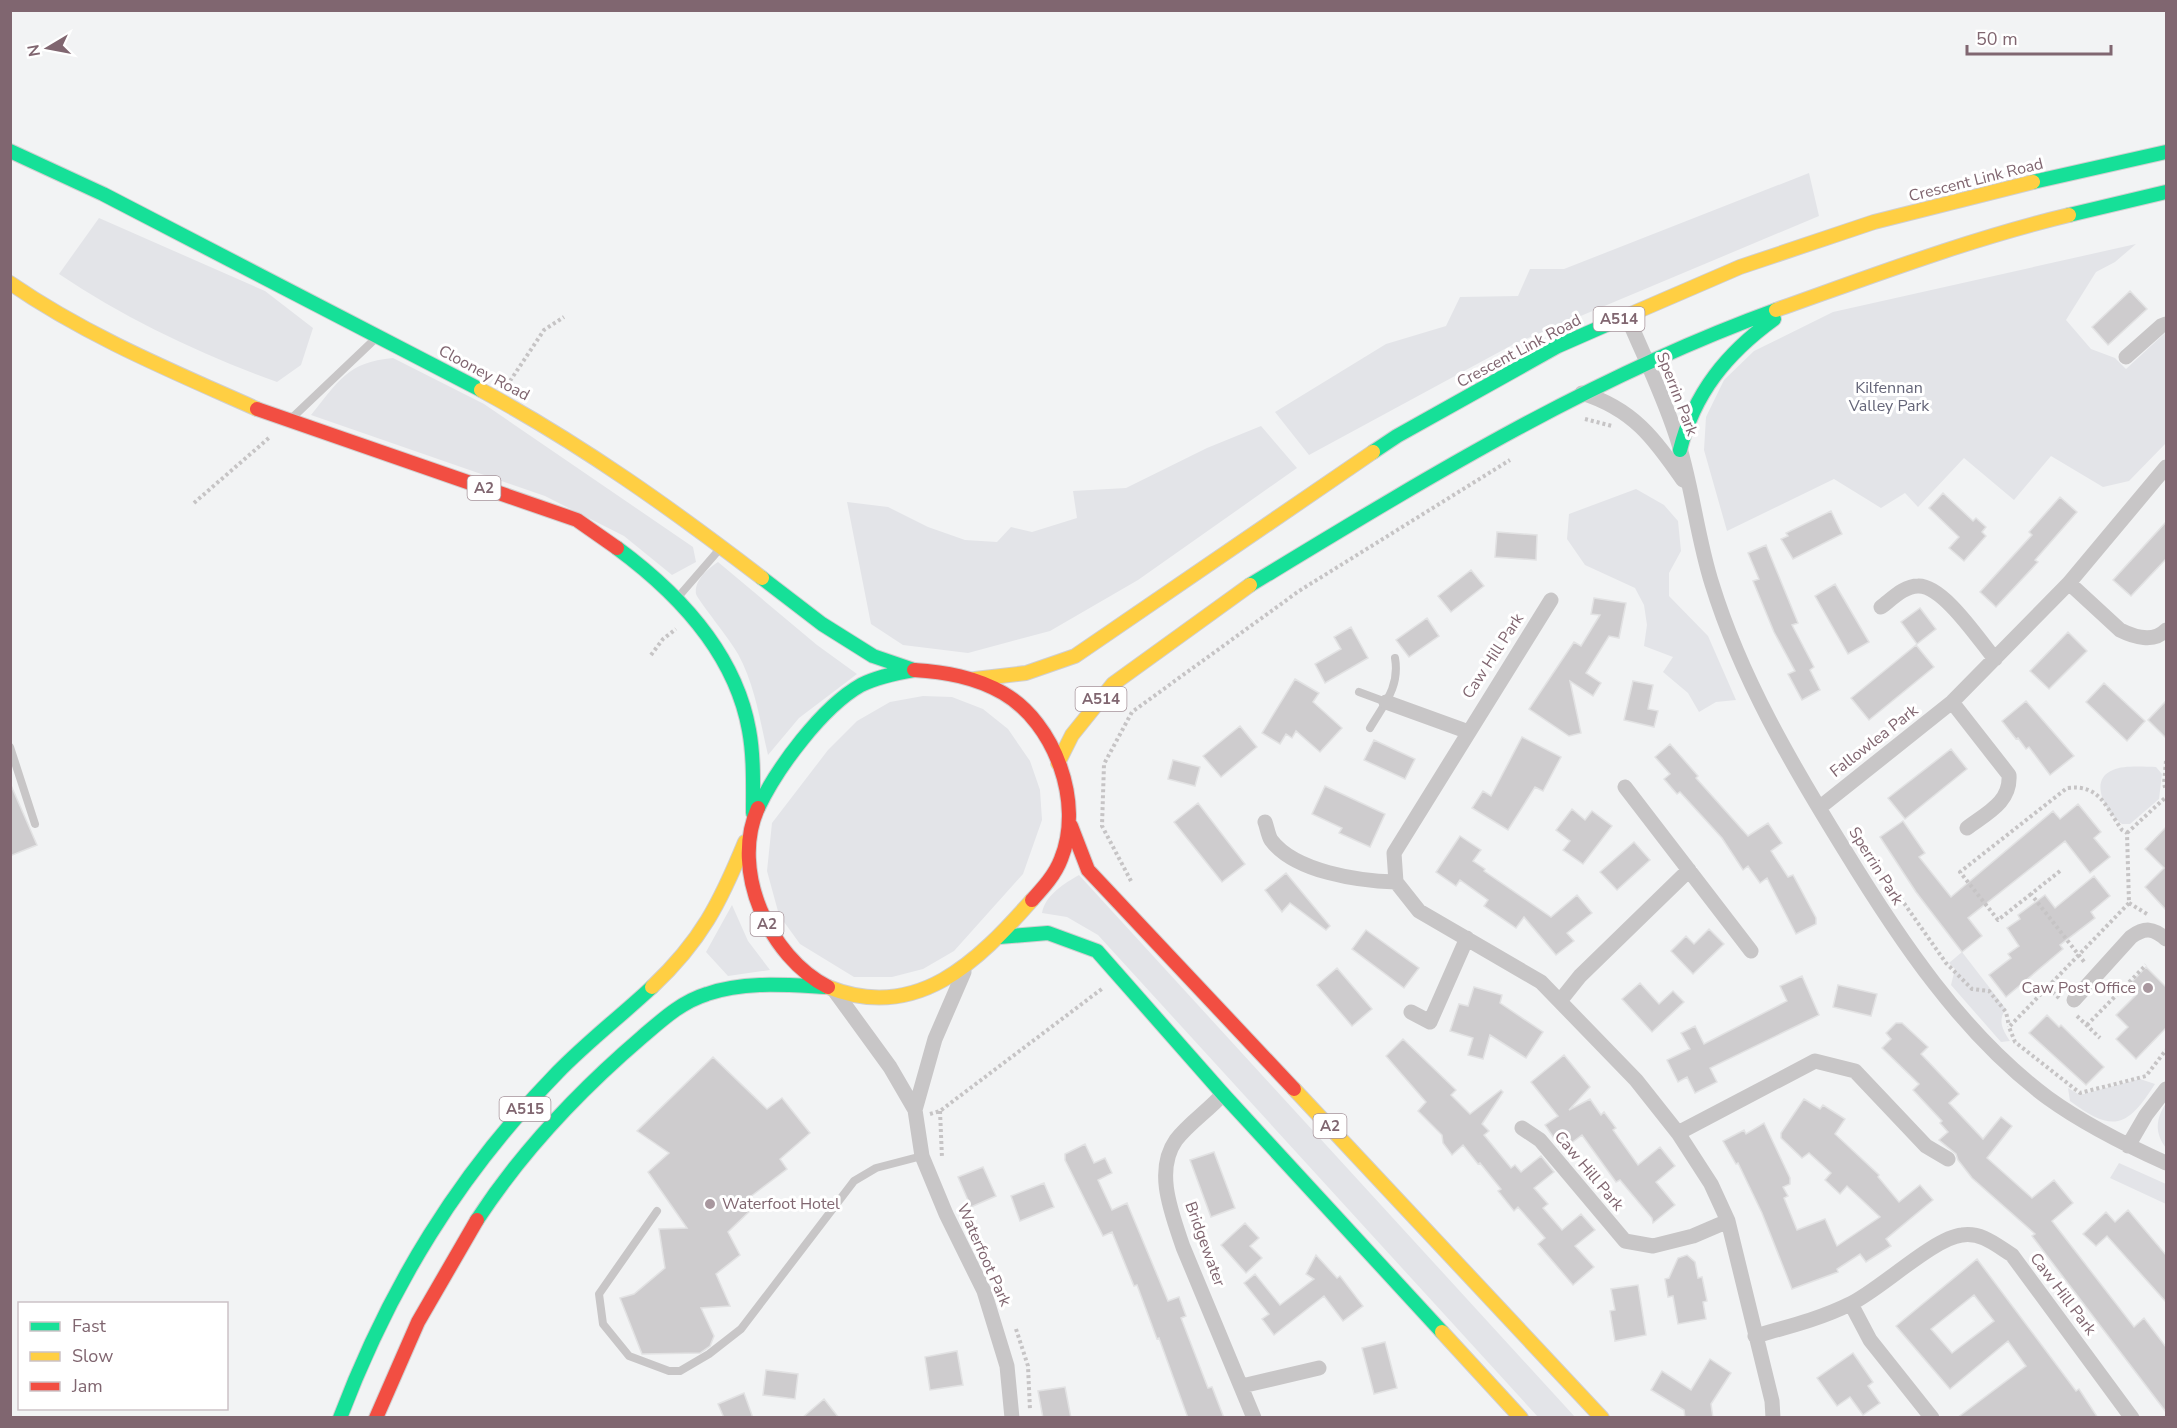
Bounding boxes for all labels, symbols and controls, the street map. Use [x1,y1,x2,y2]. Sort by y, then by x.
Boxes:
north arrow [18,18,78,78]
scale bar [1967,18,2111,56]
text: 50 m [1976,27,2018,51]
text: N [22,43,46,58]
street label: Crescent Link Road [1906,153,2046,207]
road number: A514 [1594,307,1644,331]
street label: Crescent Link Road [1453,309,1585,393]
street label: Clooney Road [435,340,533,406]
street label: Sperrin Park [1651,349,1703,440]
park label: Kilfennan Valley Park [1848,377,1930,417]
road number: A2 [468,476,500,500]
street label: Caw Hill Park [1457,608,1529,703]
road number: A514 [1076,687,1126,711]
street label: Fallowlea Park [1825,699,1923,782]
street label: Sperrin Park [1843,823,1909,910]
road number: A2 [750,912,783,936]
place label: Caw Post Office [2021,977,2136,999]
marker: Caw Post Office [2141,981,2155,995]
road number: A515 [500,1097,550,1121]
road number: A2 [1314,1114,1346,1138]
street label: Caw Hill Park [1549,1126,1630,1216]
place label: Waterfoot Hotel [722,1193,840,1215]
marker: Waterfoot Hotel [703,1197,717,1211]
street label: Bridgewater [1179,1198,1231,1290]
street label: Waterfoot Park [952,1200,1017,1311]
street label: Caw Hill Park [2025,1248,2102,1341]
legend [18,1302,228,1410]
text: Fast [72,1314,107,1338]
text: Slow [72,1344,113,1368]
text: Jam [71,1374,103,1398]

